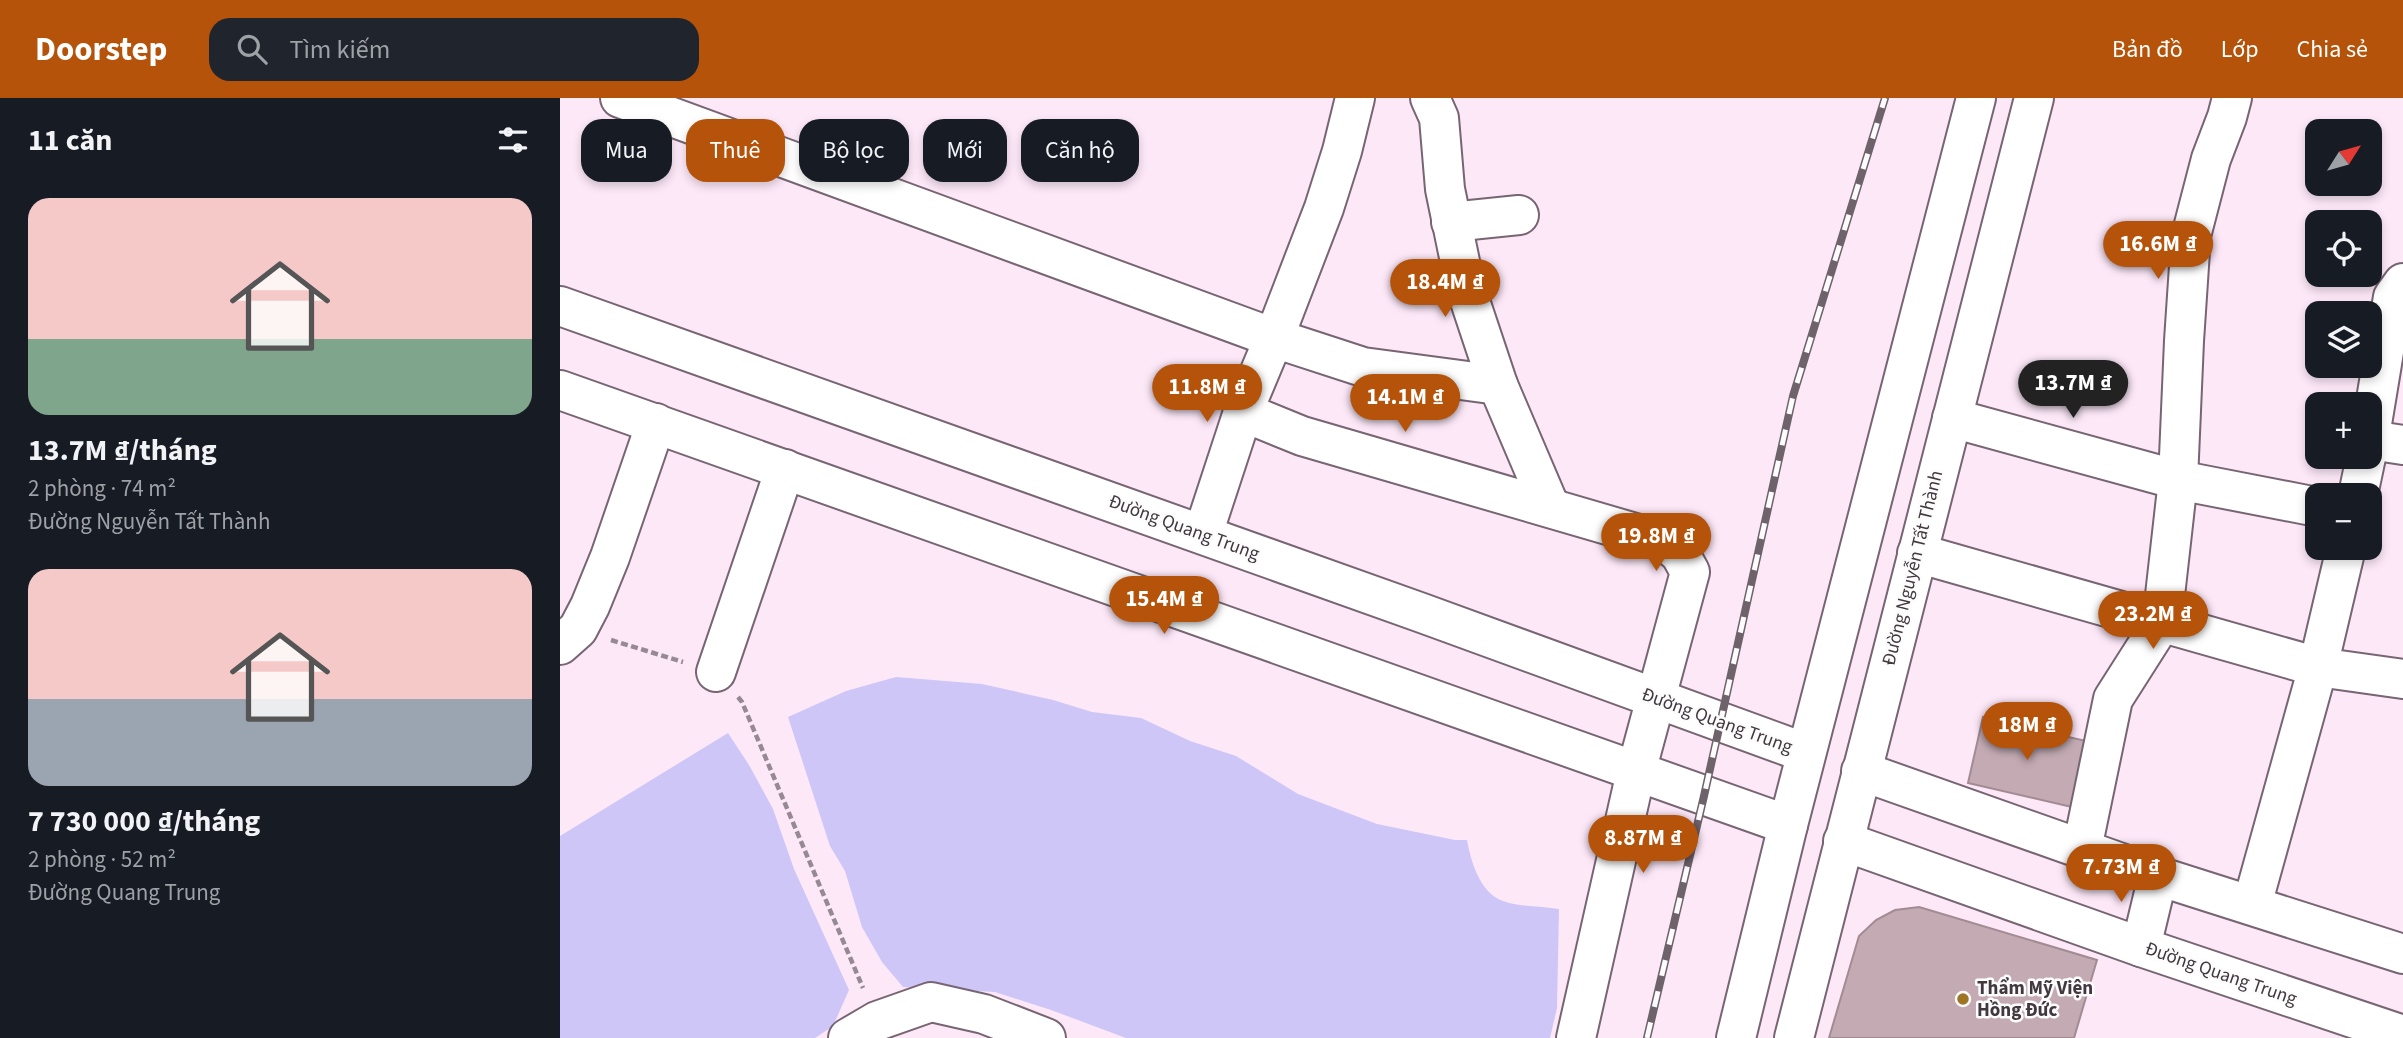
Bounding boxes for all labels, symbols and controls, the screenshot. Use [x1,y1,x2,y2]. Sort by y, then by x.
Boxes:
search box [209,18,699,81]
text: Doorstep [35,26,167,73]
icon: search [233,30,271,68]
text: Tìm kiếm [289,31,390,68]
text: Bản đồ [2112,32,2183,67]
text: Lớp [2221,32,2258,67]
text: Chia sẻ [2296,32,2368,67]
text: 11 căn [28,119,112,162]
chip: Mua [581,119,672,182]
chip: Thuê [686,119,785,182]
chip: Bộ lọc [799,119,909,182]
chip: Mới [923,119,1007,182]
chip: Căn hộ [1021,119,1139,182]
north arrow [2305,119,2382,196]
map controls [2305,119,2382,560]
icon: filters [494,121,532,159]
button: locate [2305,210,2382,287]
pin: 16.6M ₫ [2093,222,2223,281]
text: 16.6M ₫ [2119,227,2197,260]
icon: home [217,243,343,369]
pin: 18.4M ₫ [1380,260,1510,319]
text: 18.4M ₫ [1406,265,1484,298]
button: layers [2305,301,2382,378]
pin: 13.7M ₫ [2008,360,2138,420]
pin: 11.8M ₫ [1142,364,1272,424]
text: 13.7M ₫ [2034,366,2112,399]
text: 11.8M ₫ [1168,370,1246,403]
pin: 14.1M ₫ [1340,374,1470,434]
text: 14.1M ₫ [1366,380,1444,413]
button: + [2305,392,2382,469]
text: 13.7M ₫/tháng [28,429,217,472]
street label: Đường Nguyễn Tất Thành [1876,468,1950,668]
text: 2 phòng · 74 m² [28,472,176,505]
button: − [2305,483,2382,560]
street label: Đường Quang Trung [1105,488,1264,568]
text: Đường Nguyễn Tất Thành [28,505,270,538]
pin: 19.8M ₫ [1591,514,1721,573]
text: 19.8M ₫ [1617,519,1695,552]
pin: 15.4M ₫ [1099,576,1229,636]
text: 15.4M ₫ [1125,582,1203,615]
pin: 23.2M ₫ [2088,592,2218,651]
text: 23.2M ₫ [2114,597,2192,630]
icon: home [217,614,343,740]
street label: Đường Quang Trung [1638,681,1797,761]
pin: 18M ₫ [1978,702,2076,762]
text: 18M ₫ [1998,708,2056,741]
text: 7 730 000 ₫/tháng [28,800,260,843]
pin: 8.87M ₫ [1578,816,1708,875]
text: 8.87M ₫ [1604,821,1682,854]
text: 2 phòng · 52 m² [28,843,176,876]
pin: 7.73M ₫ [2056,844,2186,904]
text: 7.73M ₫ [2082,850,2160,883]
text: Đường Quang Trung [28,876,220,909]
street label: Đường Quang Trung [2141,935,2301,1013]
place label: Thẩm Mỹ Viện Hồng Đức [1977,975,2093,1024]
marker: Thẩm Mỹ Viện Hồng Đức [1955,991,1971,1007]

